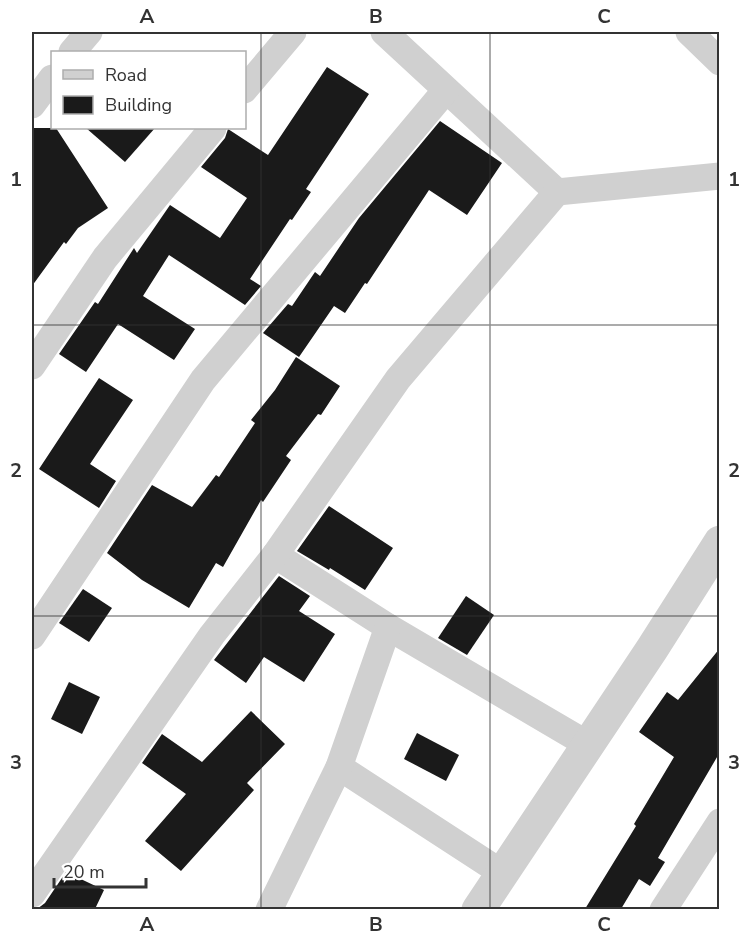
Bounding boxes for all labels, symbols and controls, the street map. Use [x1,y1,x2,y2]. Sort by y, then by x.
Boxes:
text: A [140,3,155,30]
text: B [369,3,383,30]
text: C [597,3,611,30]
legend [51,51,246,129]
text: Road [105,63,147,87]
text: Building [105,93,172,117]
text: 1 [10,166,22,193]
text: 1 [728,166,740,193]
text: 2 [10,457,22,484]
text: 2 [728,457,740,484]
text: 3 [10,749,22,776]
text: 3 [728,749,740,776]
scale bar [54,851,146,889]
text: 20 m [63,860,105,884]
text: A [140,911,155,938]
text: B [369,911,383,938]
text: C [597,911,611,938]

